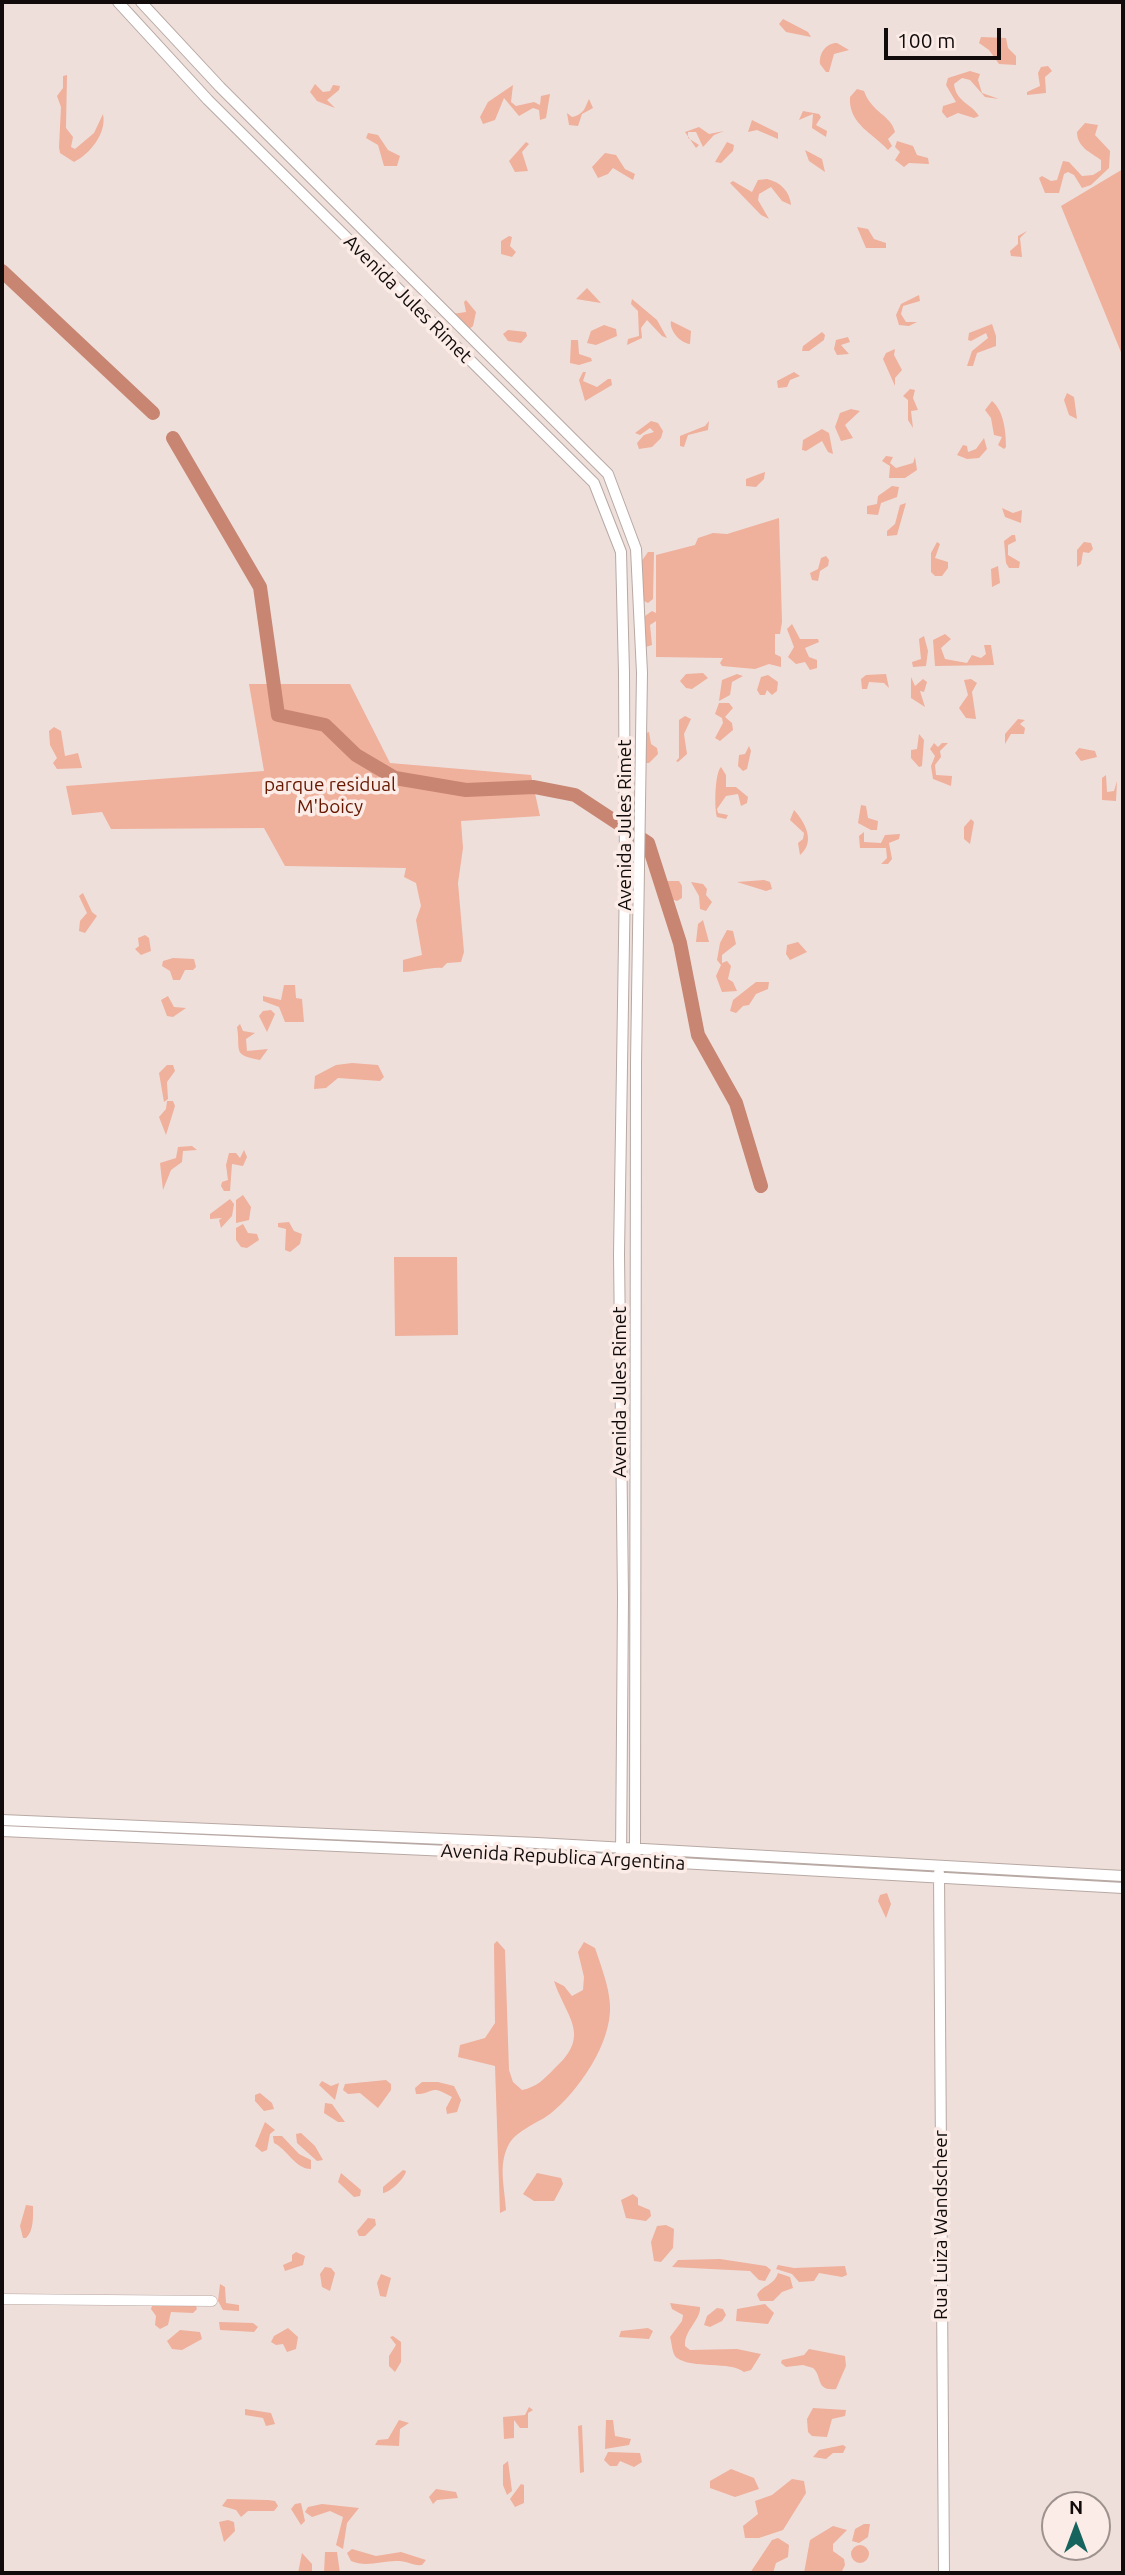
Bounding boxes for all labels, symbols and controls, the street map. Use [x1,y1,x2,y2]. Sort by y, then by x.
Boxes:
scale bar [887,14,1004,58]
text: 100 m [897,28,955,52]
street label: Avenida Jules Rimet [339,230,477,368]
street label: Avenida Jules Rimet [614,739,636,911]
park label: parque residual M'boicy [264,774,396,818]
street label: Avenida Jules Rimet [609,1306,631,1478]
street label: Avenida Republica Argentina [440,1839,686,1875]
street label: Rua Luiza Wandscheer [930,2130,952,2320]
north arrow [1041,2491,1111,2561]
text: N [1069,2496,1083,2518]

